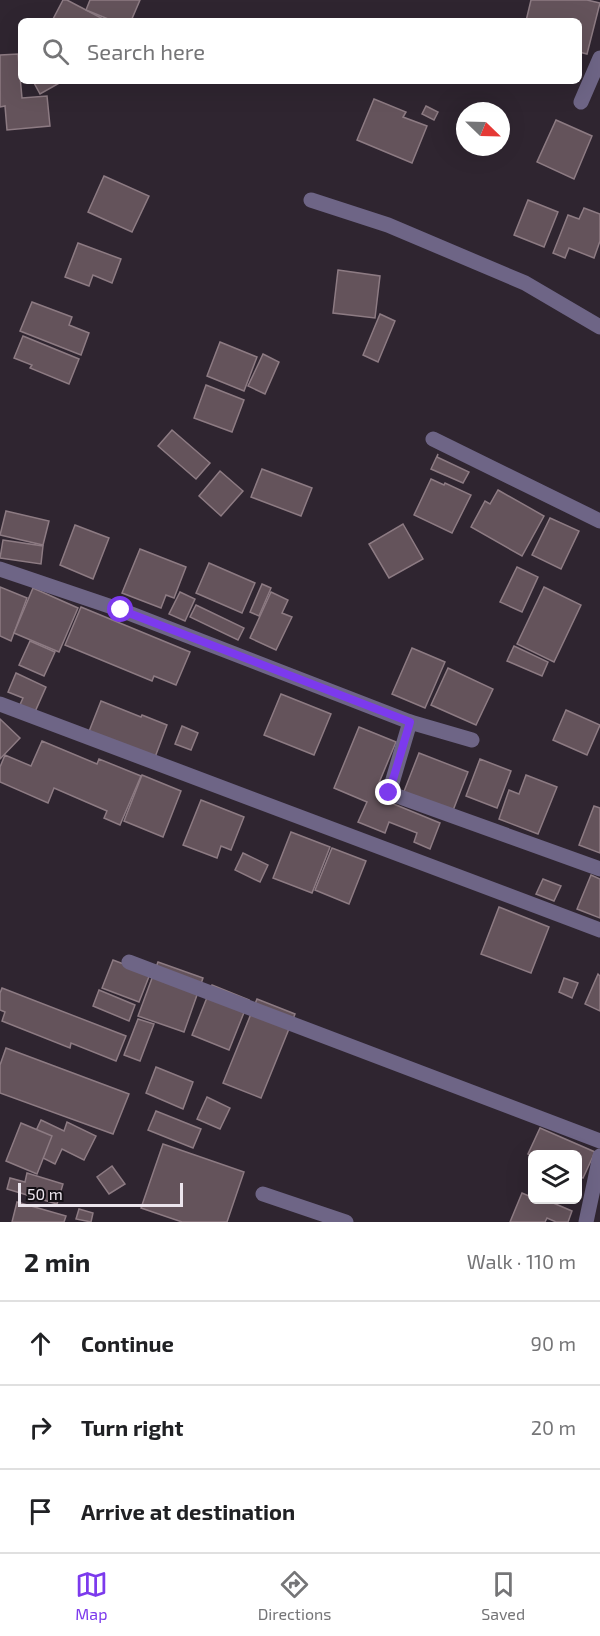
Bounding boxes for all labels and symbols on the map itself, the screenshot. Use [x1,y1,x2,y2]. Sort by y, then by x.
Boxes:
north arrow [456,102,510,156]
route start [107,596,133,622]
route end [375,779,401,805]
scale bar [18,1180,183,1208]

